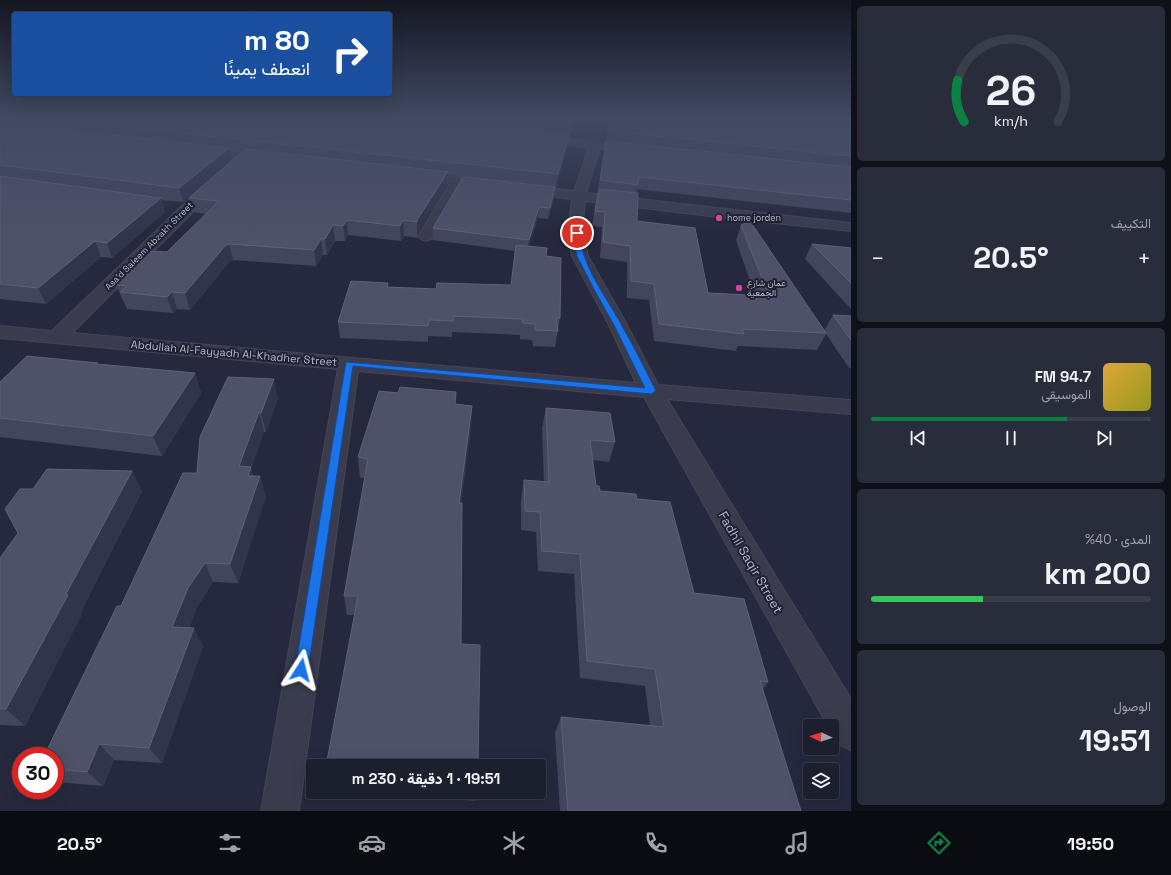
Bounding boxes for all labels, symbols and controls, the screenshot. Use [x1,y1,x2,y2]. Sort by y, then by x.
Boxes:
text: 80 m [244,22,310,58]
icon: right [324,28,376,80]
text: انعطف يمينًا [224,57,310,80]
text: 26 [986,63,1036,116]
text: km/h [994,111,1028,129]
street label: Asa'd Saleem Abzakh Street [102,199,196,293]
place label: home jorden [727,212,781,224]
marker: home jorden [714,213,724,223]
text: التكييف [1111,215,1151,232]
pin [560,216,594,250]
icon: arrive [566,222,588,244]
text: 20.5° [973,238,1049,277]
text: − [871,244,885,272]
text: + [1137,244,1151,272]
place label: عمان شارع الجمعية [747,277,786,299]
marker: عمان شارع الجمعية [734,283,744,293]
street label: Abdullah Al-Fayyadh Al-Khadher Street [130,337,338,369]
text: 94.7 FM [1035,367,1091,386]
text: الموسيقى [1041,386,1091,403]
icon: previous [907,427,929,449]
icon: pause [1000,427,1022,449]
icon: next [1093,427,1115,449]
street label: Fadhil Saqir Street [714,508,787,616]
text: المدى · 40% [1085,531,1151,548]
text: 200 km [1044,554,1151,593]
position arrow [280,649,322,691]
text: الوصول [1113,698,1151,715]
north arrow [803,719,839,755]
map controls [803,719,839,799]
text: 19:51 [1079,721,1151,760]
speed limit sign: 30 [12,747,64,799]
button: layers [803,763,839,799]
text: 19:51 · 1 دقيقة · 230 m [352,769,500,788]
icon: filters [216,829,244,857]
icon: car [358,829,386,857]
icon: climate [500,829,528,857]
icon: phone [642,829,670,857]
icon: music [783,829,811,857]
icon: directions [925,829,953,857]
text: 20.5° [57,832,102,855]
text: 19:50 [1067,832,1114,855]

